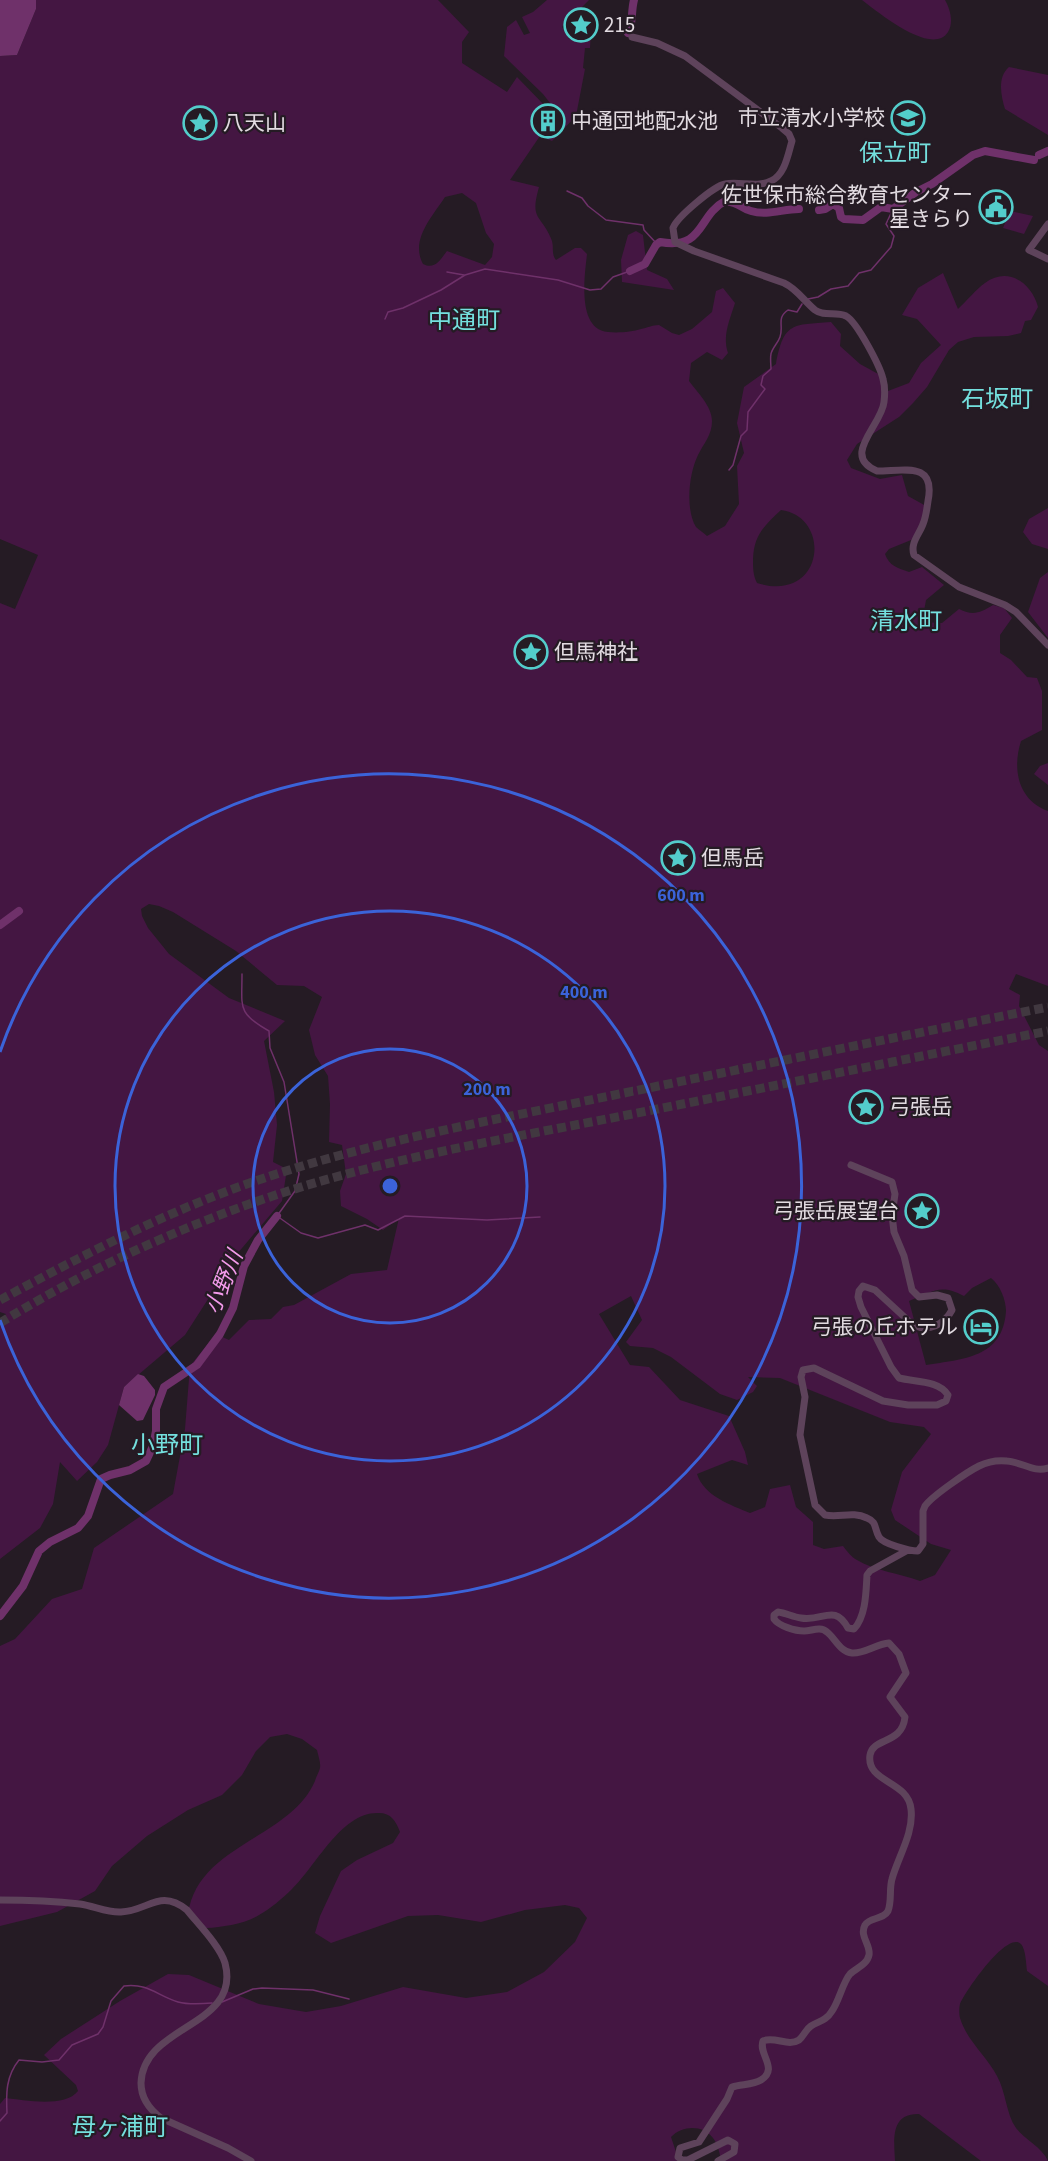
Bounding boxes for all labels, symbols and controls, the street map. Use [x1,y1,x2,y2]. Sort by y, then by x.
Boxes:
place icon: 215 [563,7,599,43]
place label: 215 [604,10,635,40]
school or university icon: 市立清水小学校 [890,100,926,136]
building icon: 中通団地配水池 [530,103,566,139]
place label: 市立清水小学校 [738,103,885,133]
place icon: 八天山 [182,105,218,141]
place label: 中通団地配水池 [571,106,718,136]
place label: 八天山 [223,108,286,138]
district label: 保立町 [859,136,931,171]
place label: 佐世保市総合教育センター 星きらり [721,180,973,234]
public building icon: 佐世保市総合教育センター 星きらり [978,189,1014,225]
district label: 中通町 [428,303,500,338]
district label: 石坂町 [961,382,1033,417]
district label: 清水町 [870,604,942,639]
place icon: 但馬神社 [513,634,549,670]
place label: 但馬神社 [554,637,638,667]
place icon: 但馬岳 [660,840,696,876]
place label: 但馬岳 [701,843,764,873]
text: 600 m [657,883,705,908]
text: 400 m [560,980,608,1005]
text: 200 m [463,1077,511,1102]
place icon: 弓張岳 [848,1089,884,1125]
place label: 弓張岳 [889,1092,952,1122]
centre of rings [380,1176,400,1196]
place icon: 弓張岳展望台 [904,1193,940,1229]
place label: 弓張岳展望台 [773,1196,899,1226]
water label: 小野川 [197,1244,252,1319]
hotel icon: 弓張の丘ホテル [963,1309,999,1345]
place label: 弓張の丘ホテル [811,1312,958,1342]
district label: 小野町 [131,1428,203,1463]
district label: 母ヶ浦町 [72,2110,168,2145]

